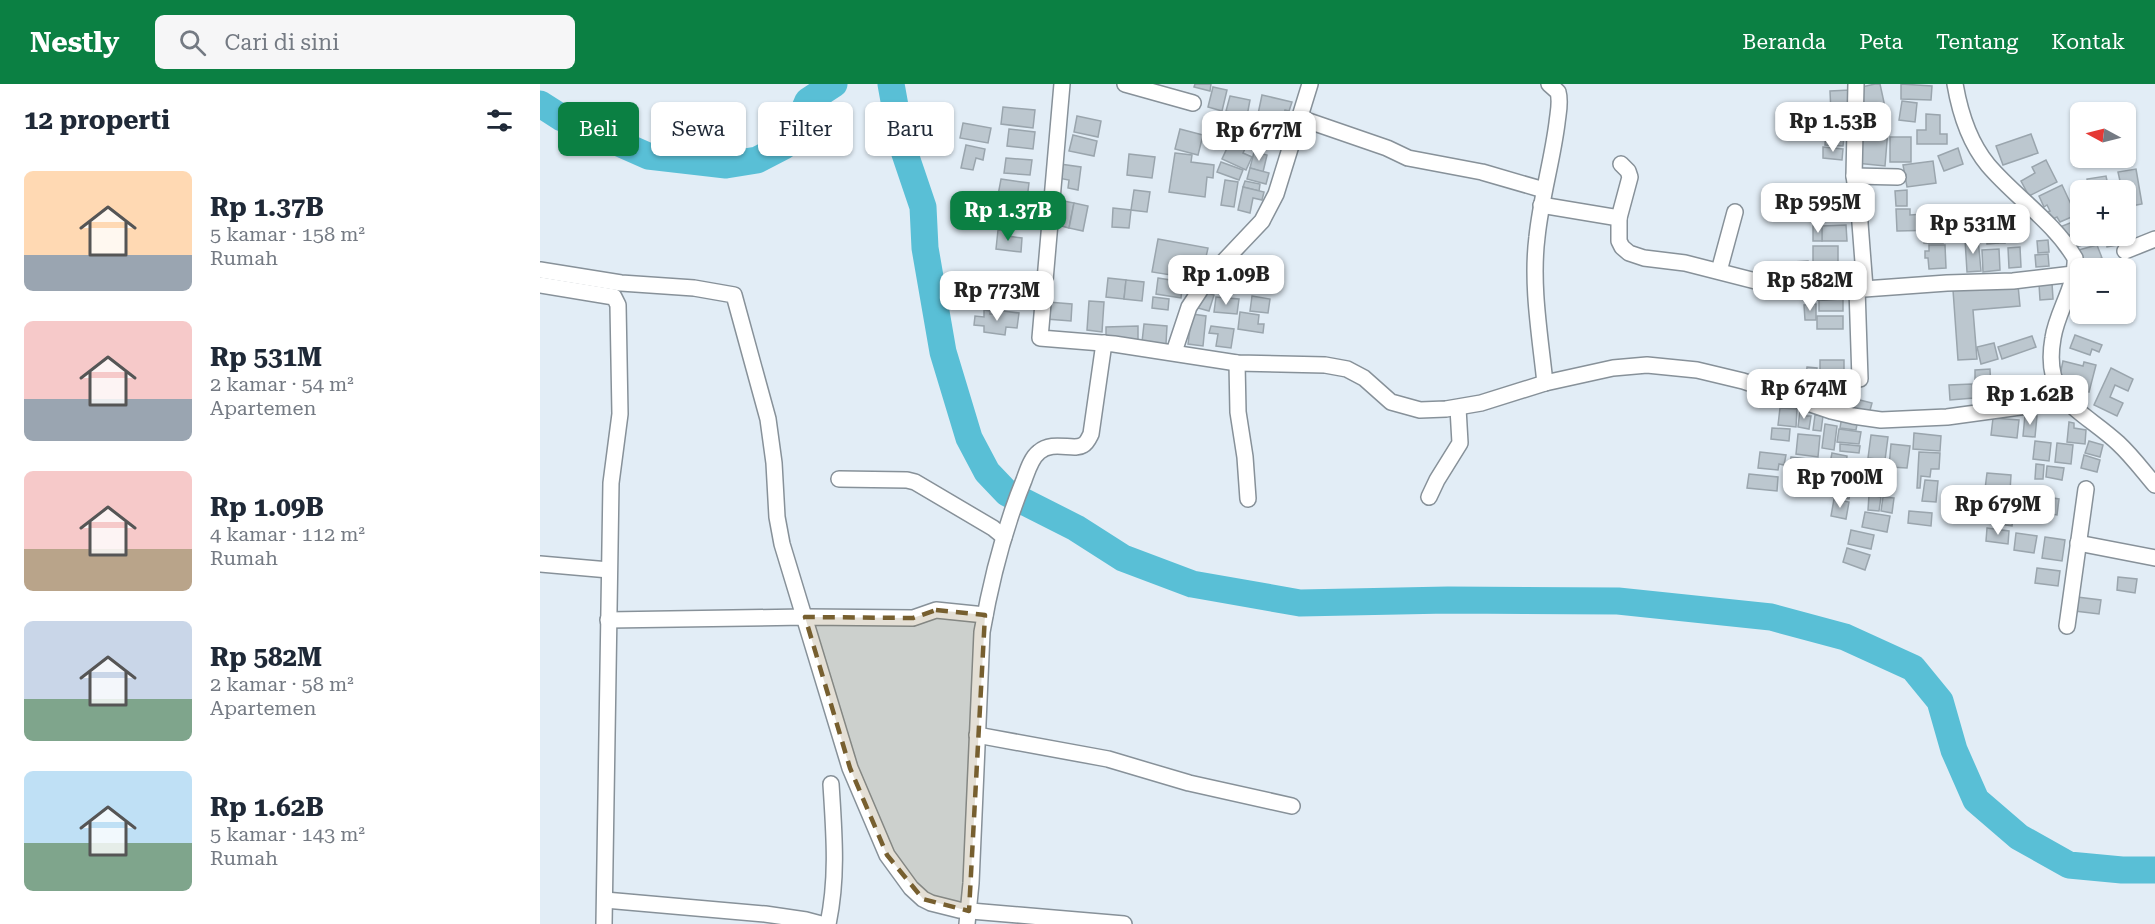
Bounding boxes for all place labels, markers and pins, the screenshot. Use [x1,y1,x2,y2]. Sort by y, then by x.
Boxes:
pin: Rp 1.53B [1771,102,1895,153]
pin: Rp 677M [1204,111,1314,162]
pin: Rp 595M [1763,183,1873,234]
pin: Rp 1.37B [946,191,1070,242]
pin: Rp 531M [1918,204,2028,255]
pin: Rp 1.09B [1164,255,1288,306]
pin: Rp 582M [1755,261,1865,312]
pin: Rp 773M [942,271,1052,322]
pin: Rp 674M [1749,369,1859,420]
pin: Rp 1.62B [1968,375,2092,426]
pin: Rp 700M [1785,458,1895,509]
pin: Rp 679M [1943,485,2053,536]

